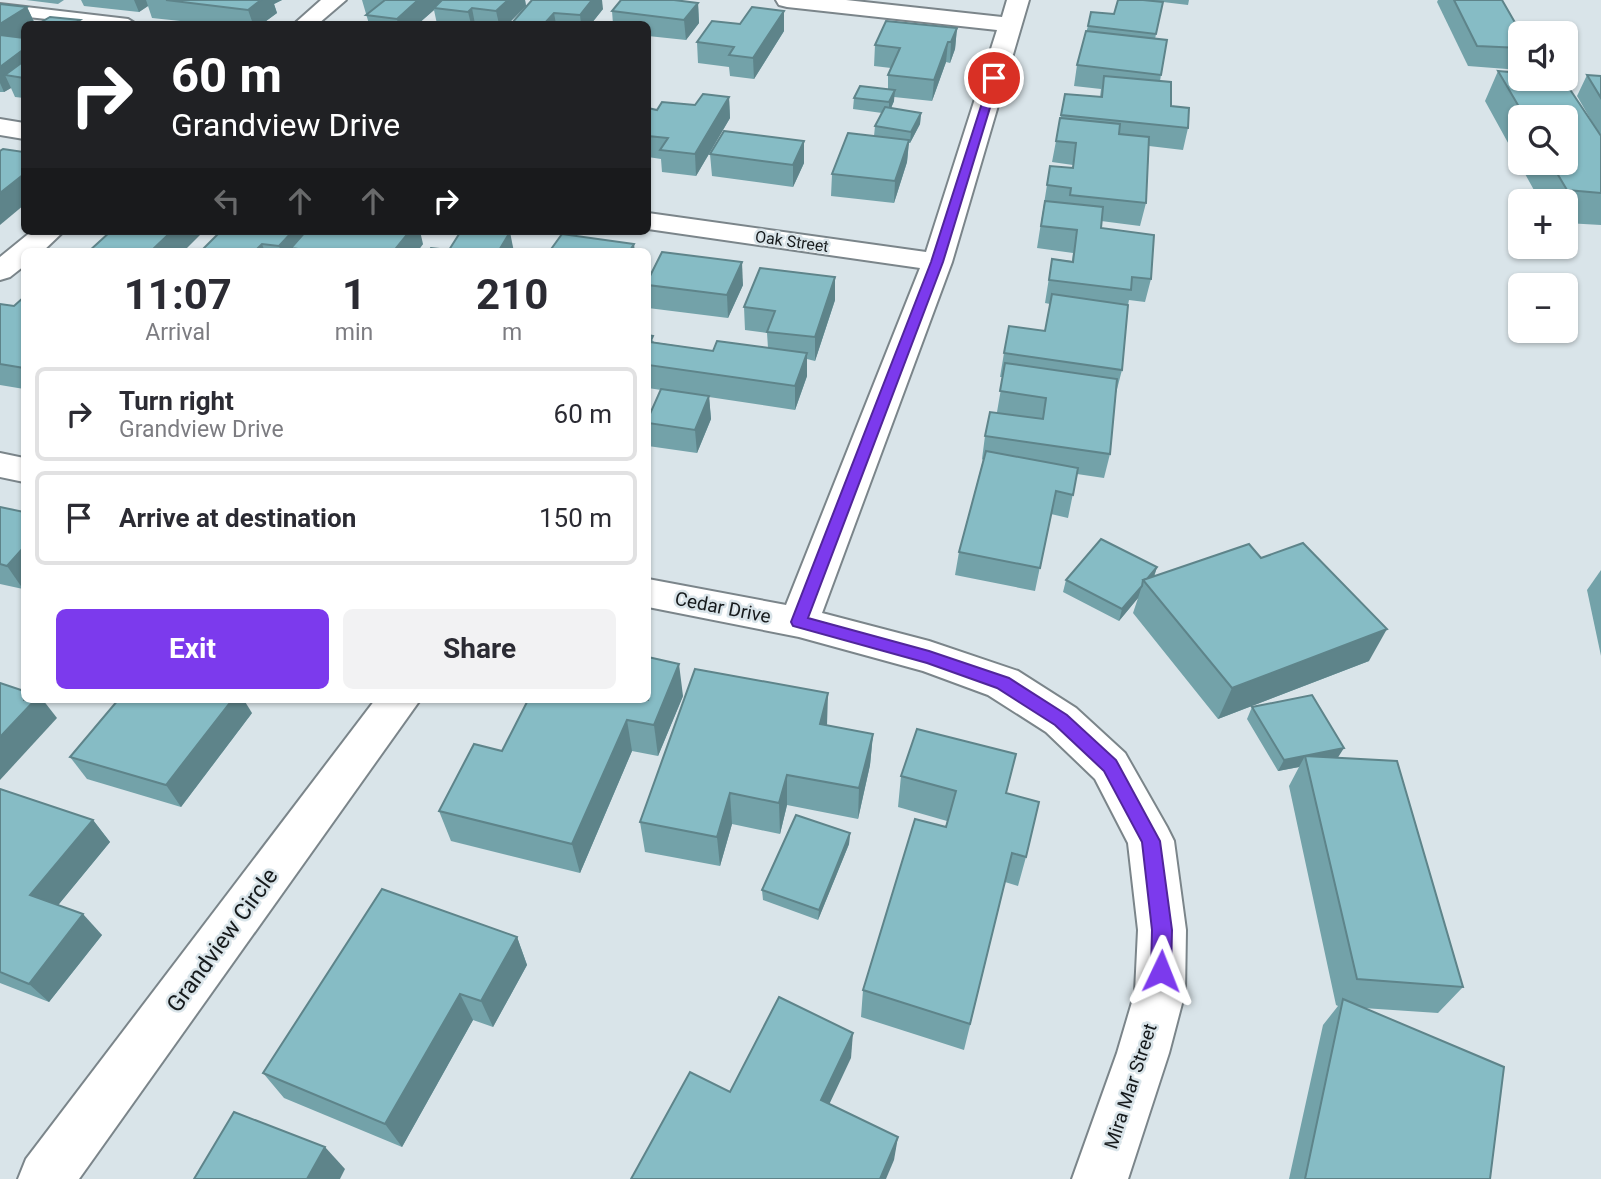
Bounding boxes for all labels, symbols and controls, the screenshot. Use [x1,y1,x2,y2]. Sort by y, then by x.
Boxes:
map controls [1508,21,1578,343]
button: sound [1508,21,1578,91]
text: 60 m [171,47,282,104]
pin [964,48,1024,108]
icon: right [56,49,147,140]
icon: arrive [975,59,1013,97]
button: search [1508,105,1578,175]
text: Grandview Drive [171,106,400,144]
icon: left [208,182,246,220]
icon: ahead [281,182,319,220]
icon: ahead [354,182,392,220]
icon: right [427,182,465,220]
button: + [1508,189,1578,259]
street label: Oak Street [754,227,830,256]
text: 11:07 [124,270,232,319]
text: 1 [342,270,366,319]
text: 210 [476,270,548,319]
button: − [1508,273,1578,343]
text: Arrival [145,319,211,346]
text: min [335,319,373,346]
text: m [502,319,522,346]
text: Turn right [119,386,234,416]
icon: right [60,395,98,433]
text: 60 m [554,399,612,429]
text: Grandview Drive [119,416,284,443]
icon: arrive [60,499,98,537]
text: Arrive at destination [119,503,356,533]
text: 150 m [539,503,612,533]
street label: Cedar Drive [673,587,773,628]
button: Exit [56,609,329,689]
button: Share [343,609,616,689]
street label: Grandview Circle [161,863,284,1017]
position arrow [1124,934,1198,1008]
street label: Mira Mar Street [1099,1021,1162,1152]

